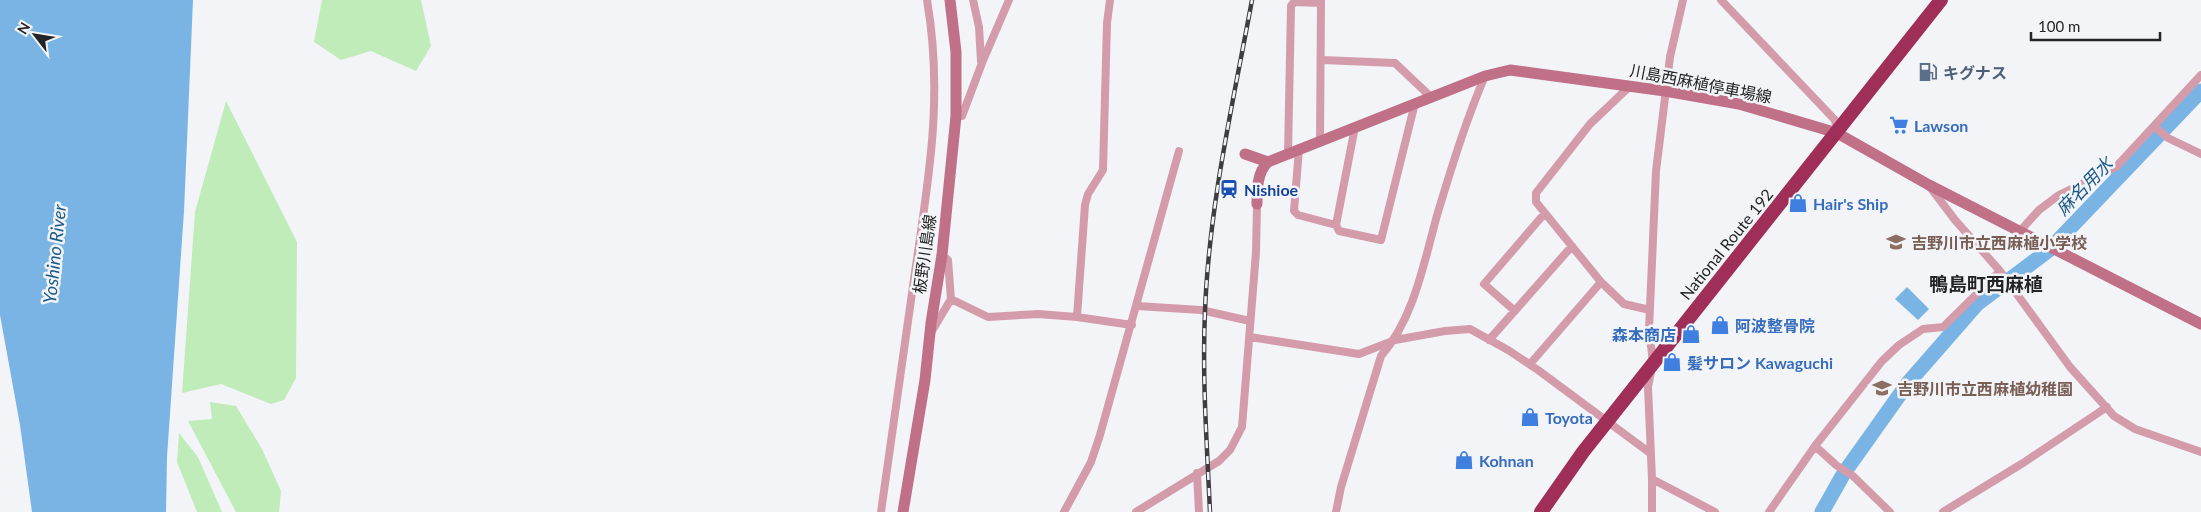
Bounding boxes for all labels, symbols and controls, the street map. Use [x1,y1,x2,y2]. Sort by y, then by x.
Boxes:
north arrow [10,10,60,60]
scale bar [2031,10,2160,42]
text: 100 m [2038,17,2080,35]
text: N [13,19,33,37]
street label: 川島西麻植停車場線 [1629,60,1773,106]
fuel station icon: キグナス [1917,61,1939,83]
place label: キグナス [1943,63,2007,82]
supermarket icon: Lawson [1888,114,1910,136]
place label: Lawson [1914,116,1968,135]
water label: 麻名用水 [2051,151,2118,220]
station icon: Nishioe [1218,178,1240,200]
place label: Nishioe [1244,180,1299,199]
street label: National Route 192 [1675,185,1777,303]
shop icon: Hair's Ship [1787,192,1809,214]
place label: Hair's Ship [1813,194,1888,213]
water label: Yoshino River [38,202,70,305]
street label: 板野川島線 [909,213,939,295]
school or university icon: 吉野川市立西麻植小学校 [1885,231,1907,253]
place label: 吉野川市立西麻植小学校 [1911,233,2087,252]
district label: 鴨島町西麻植 [1929,272,2043,295]
shop icon: 阿波整骨院 [1709,314,1731,336]
place label: 阿波整骨院 [1735,316,1815,335]
shop icon: 森本商店 [1680,323,1702,345]
place label: 森本商店 [1612,325,1676,344]
shop icon: 髪サロン Kawaguchi [1661,351,1683,373]
place label: 髪サロン Kawaguchi [1687,353,1833,372]
school or university icon: 吉野川市立西麻植幼稚園 [1871,377,1893,399]
place label: 吉野川市立西麻植幼稚園 [1897,379,2073,398]
shop icon: Toyota [1519,406,1541,428]
place label: Toyota [1545,408,1593,427]
shop icon: Kohnan [1453,449,1475,471]
place label: Kohnan [1479,451,1534,470]

